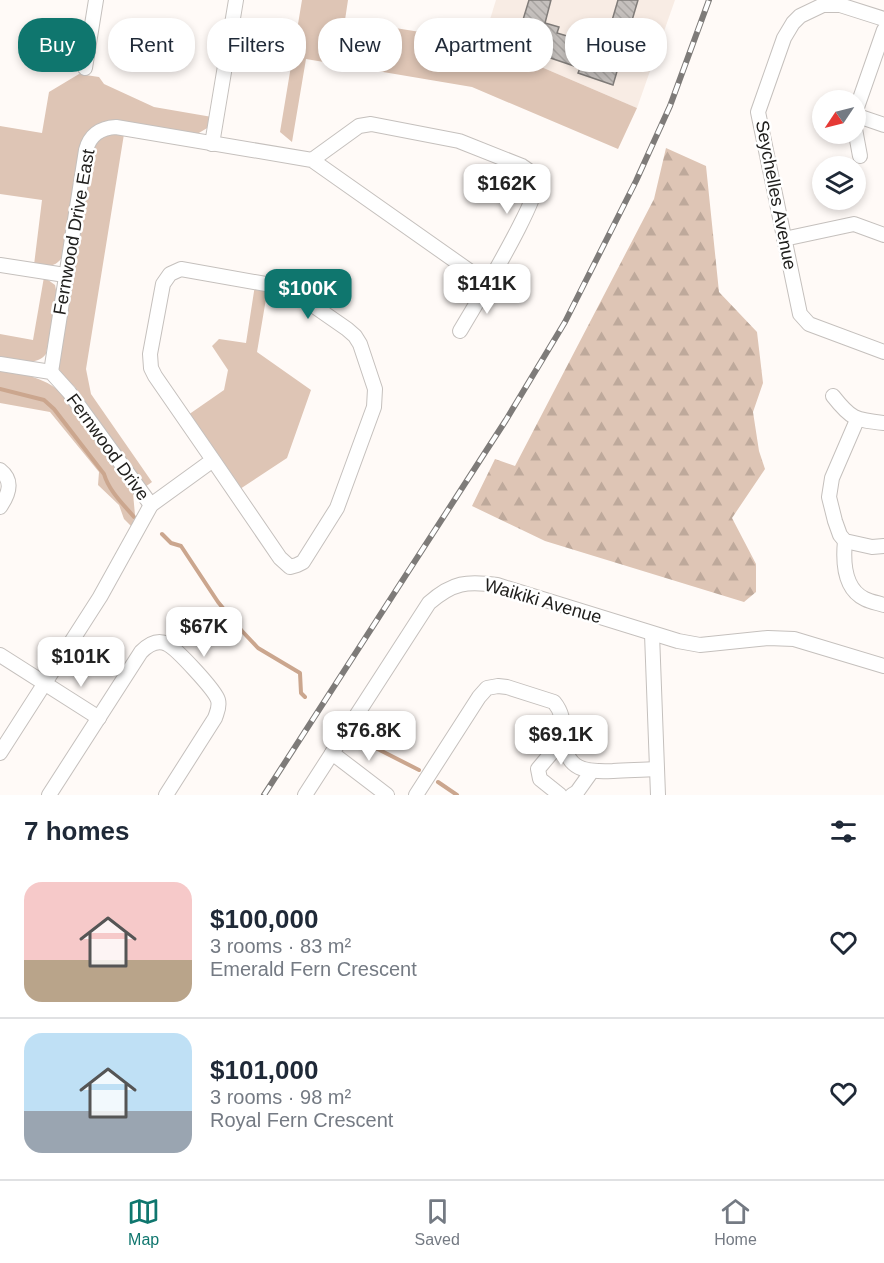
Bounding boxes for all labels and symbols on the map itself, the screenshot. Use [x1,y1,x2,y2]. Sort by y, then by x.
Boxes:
north arrow [812,90,866,144]
street label: Seychelles Avenue [752,119,800,271]
street label: Fernwood Drive East [50,148,98,316]
pin: $162K [465,164,549,215]
pin: $141K [445,264,529,315]
pin: $100K [266,269,350,320]
street label: Fernwood Drive [63,390,153,504]
street label: Waikiki Avenue [482,575,604,627]
pin: $67K [168,607,240,658]
pin: $101K [39,637,123,688]
pin: $76.8K [320,711,418,762]
pin: $69.1K [512,715,610,766]

